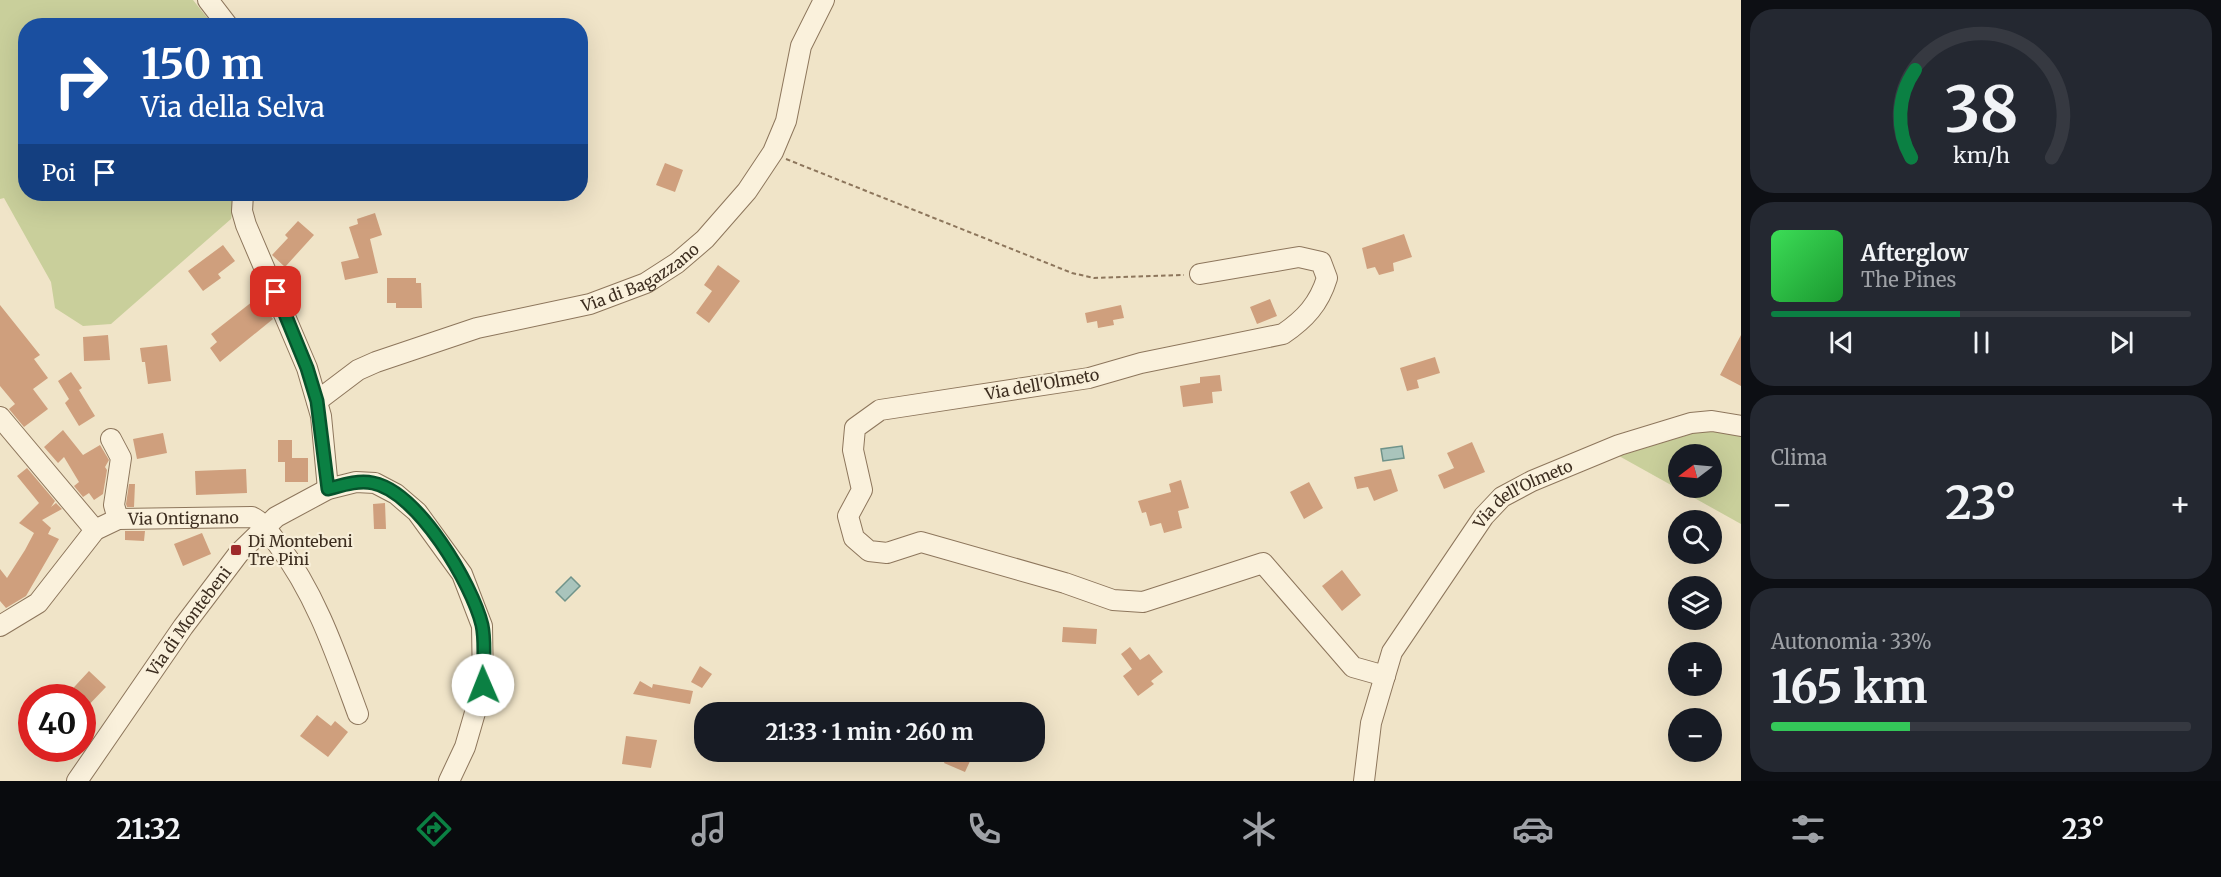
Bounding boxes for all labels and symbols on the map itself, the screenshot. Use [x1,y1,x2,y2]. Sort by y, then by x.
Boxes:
street label: Via di Bagazzano [578,239,703,316]
pin [250,266,301,317]
street label: Via dell'Olmeto [982,364,1101,404]
north arrow [1668,444,1722,498]
street label: Via dell'Olmeto [1468,455,1575,533]
street label: Via Ontignano [127,507,239,529]
place label: Di Montebeni Tre Pini [248,531,353,569]
marker: Di Montebeni Tre Pini [229,543,243,557]
street label: Via di Montebeni [142,562,235,681]
position arrow [451,653,515,717]
speed limit sign: 40 [18,684,96,762]

